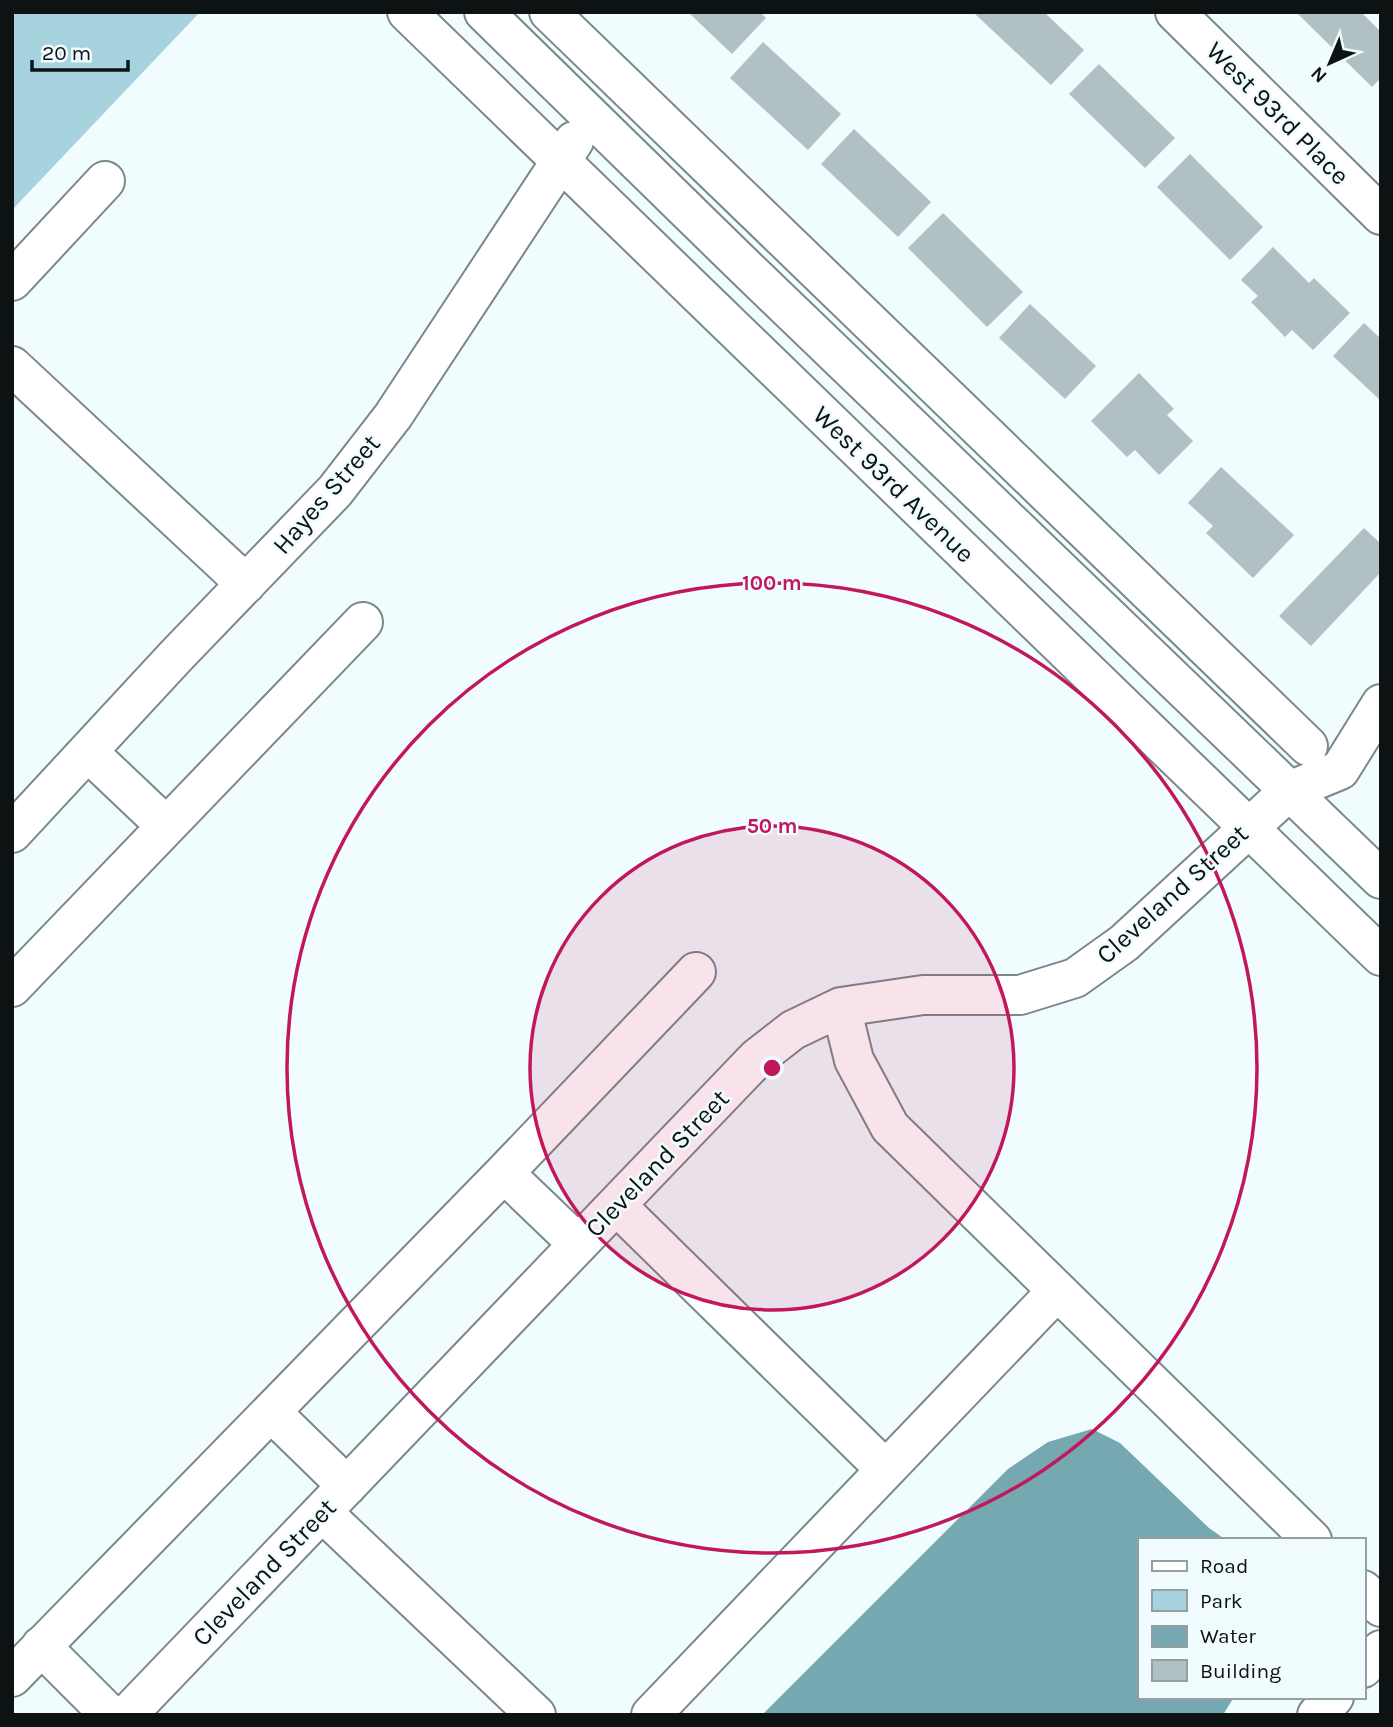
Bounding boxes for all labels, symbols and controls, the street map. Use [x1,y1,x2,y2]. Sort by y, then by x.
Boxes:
scale bar [32,28,128,72]
north arrow [1295,28,1365,98]
street label: West 93rd Place [1200,35,1356,191]
text: 20 m [42,41,91,65]
text: N [1306,62,1331,87]
street label: West 93rd Avenue [807,399,981,569]
street label: Hayes Street [266,428,387,560]
text: 100 m [742,571,802,595]
text: 50 m [747,814,797,838]
street label: Cleveland Street [1090,818,1255,971]
centre of rings [760,1056,784,1080]
street label: Cleveland Street [579,1083,736,1244]
street label: Cleveland Street [186,1492,343,1653]
legend [1138,1538,1365,1699]
text: Road [1200,1554,1248,1578]
text: Park [1200,1589,1243,1613]
text: Water [1200,1624,1256,1648]
text: Building [1200,1659,1281,1683]

